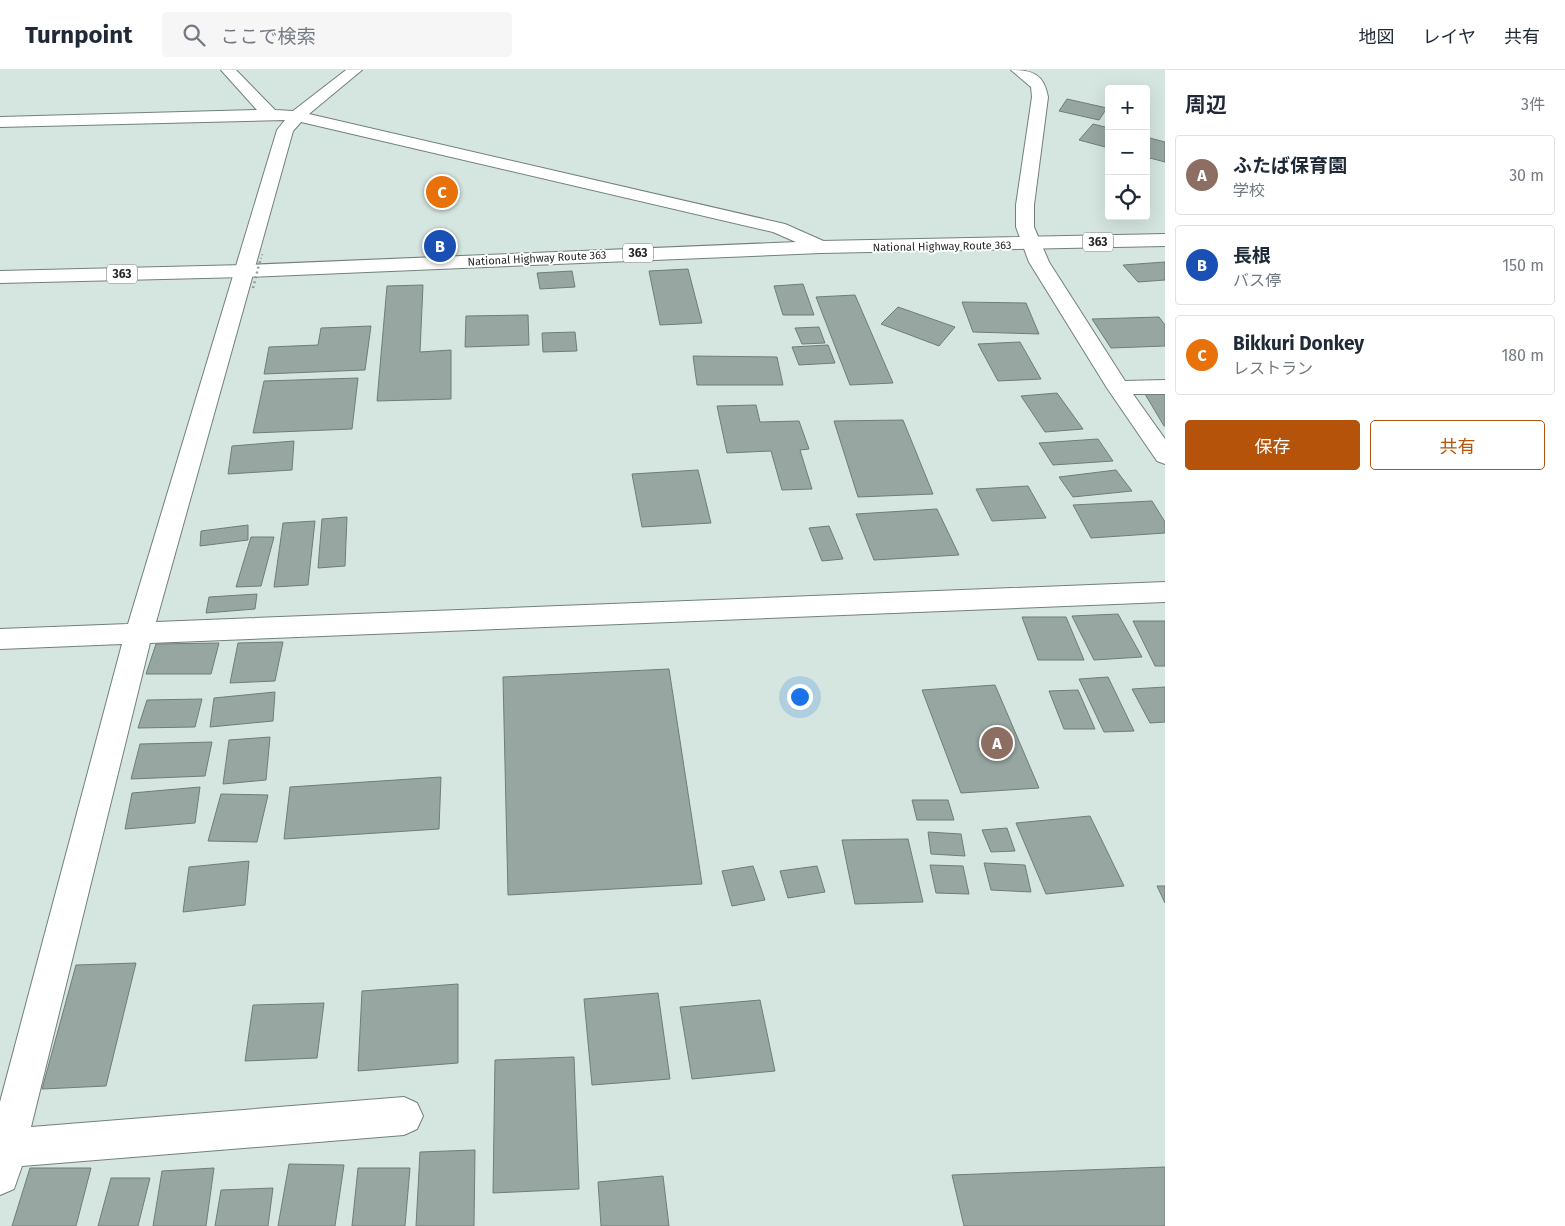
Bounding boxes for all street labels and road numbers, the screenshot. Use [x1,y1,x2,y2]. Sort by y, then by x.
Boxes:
road number: 363 [1083,232,1113,252]
street label: National Highway Route 363 [872,239,1012,254]
road number: 363 [623,244,653,262]
street label: National Highway Route 363 [467,248,607,269]
road number: 363 [107,264,137,283]

